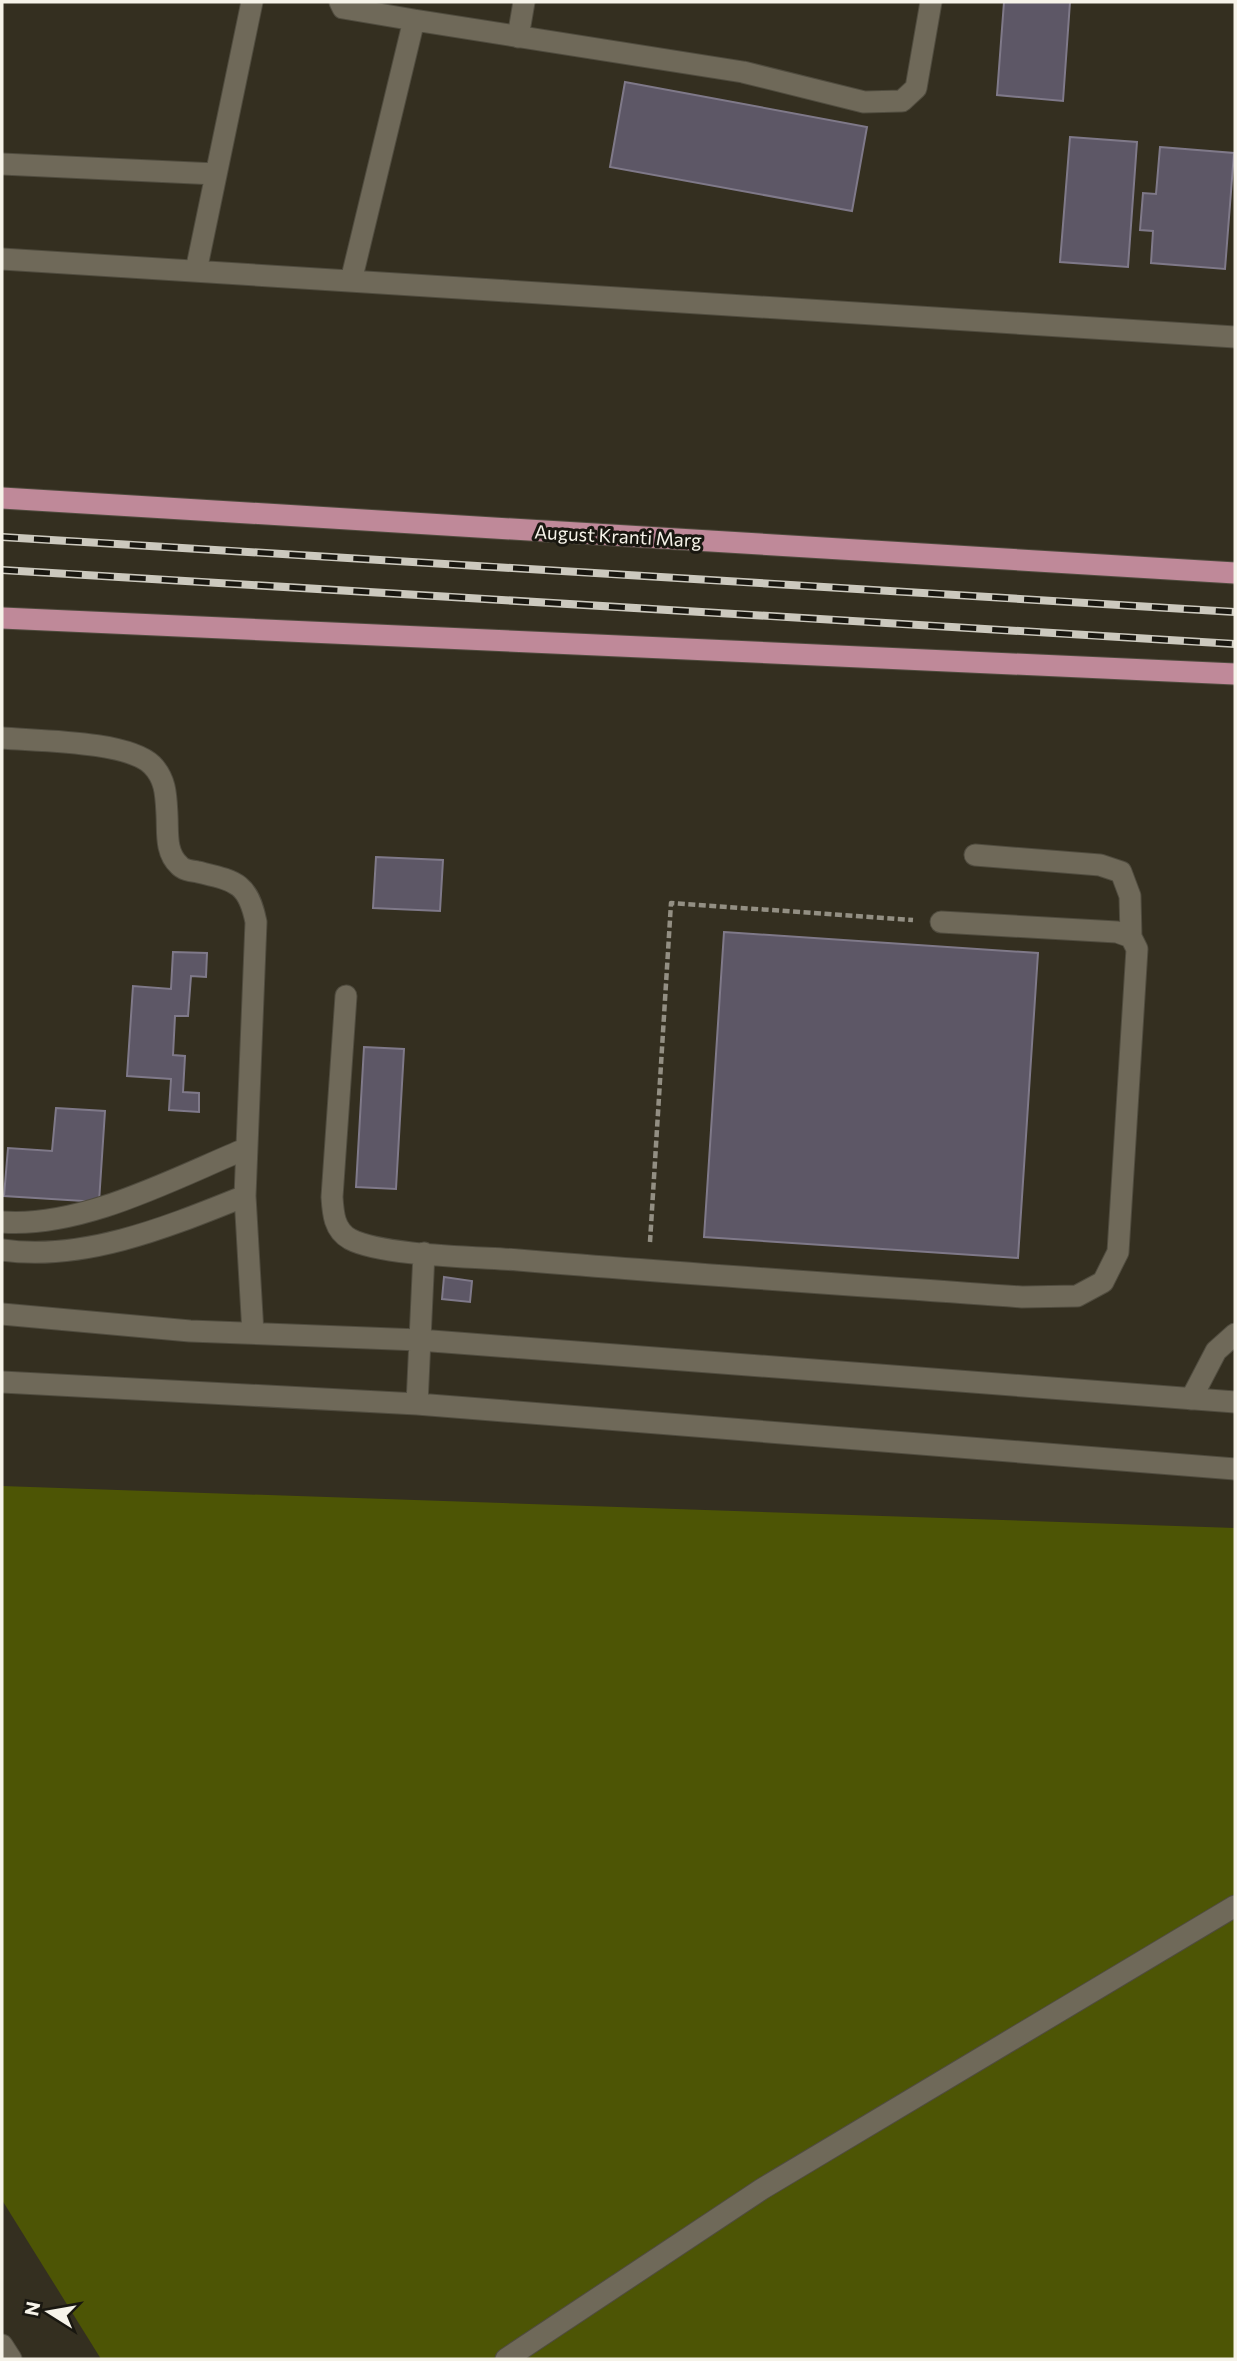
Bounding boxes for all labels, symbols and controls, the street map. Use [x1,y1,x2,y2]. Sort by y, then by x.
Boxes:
street label: August Kranti Marg [534,520,702,551]
north arrow [14,2277,84,2347]
text: N [19,2299,44,2318]

